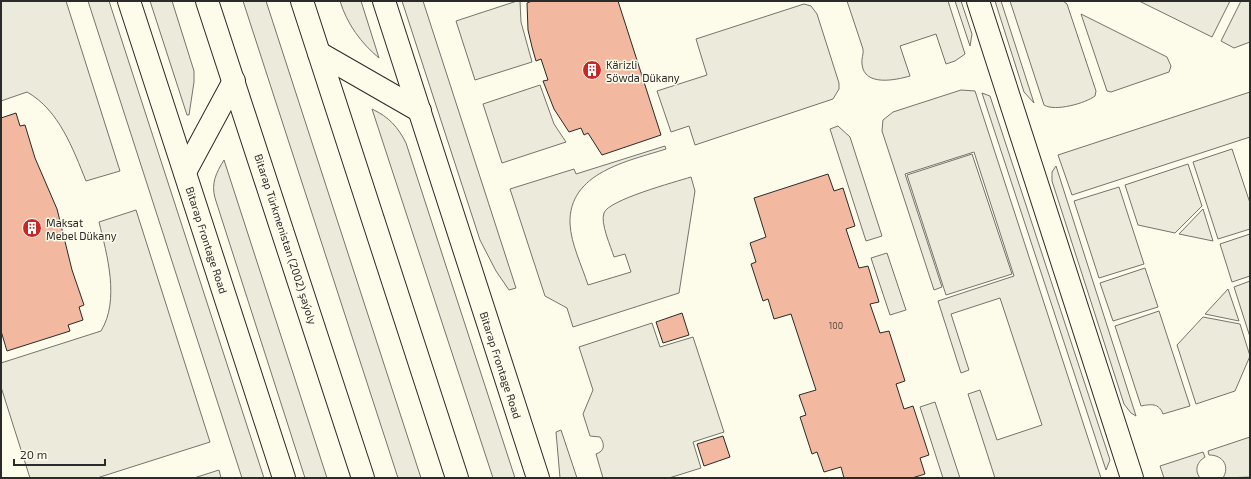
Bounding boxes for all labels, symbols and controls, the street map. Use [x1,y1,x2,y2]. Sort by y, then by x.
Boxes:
place label: Kärizli Söwda Dükany [606,58,680,84]
building icon: Kärizli Söwda Dükany [581,59,603,81]
street label: Bitarap Türkmenistan (2002) şaýoly [251,152,320,326]
street label: Bitarap Frontage Road [184,185,230,295]
place label: Maksat Mebel Dükany [46,216,117,242]
building icon: Maksat Mebel Dükany [21,217,43,239]
street label: Bitarap Frontage Road [478,310,524,420]
house number: 100 [829,320,843,331]
scale bar [14,441,105,467]
text: 20 m [20,447,47,461]

